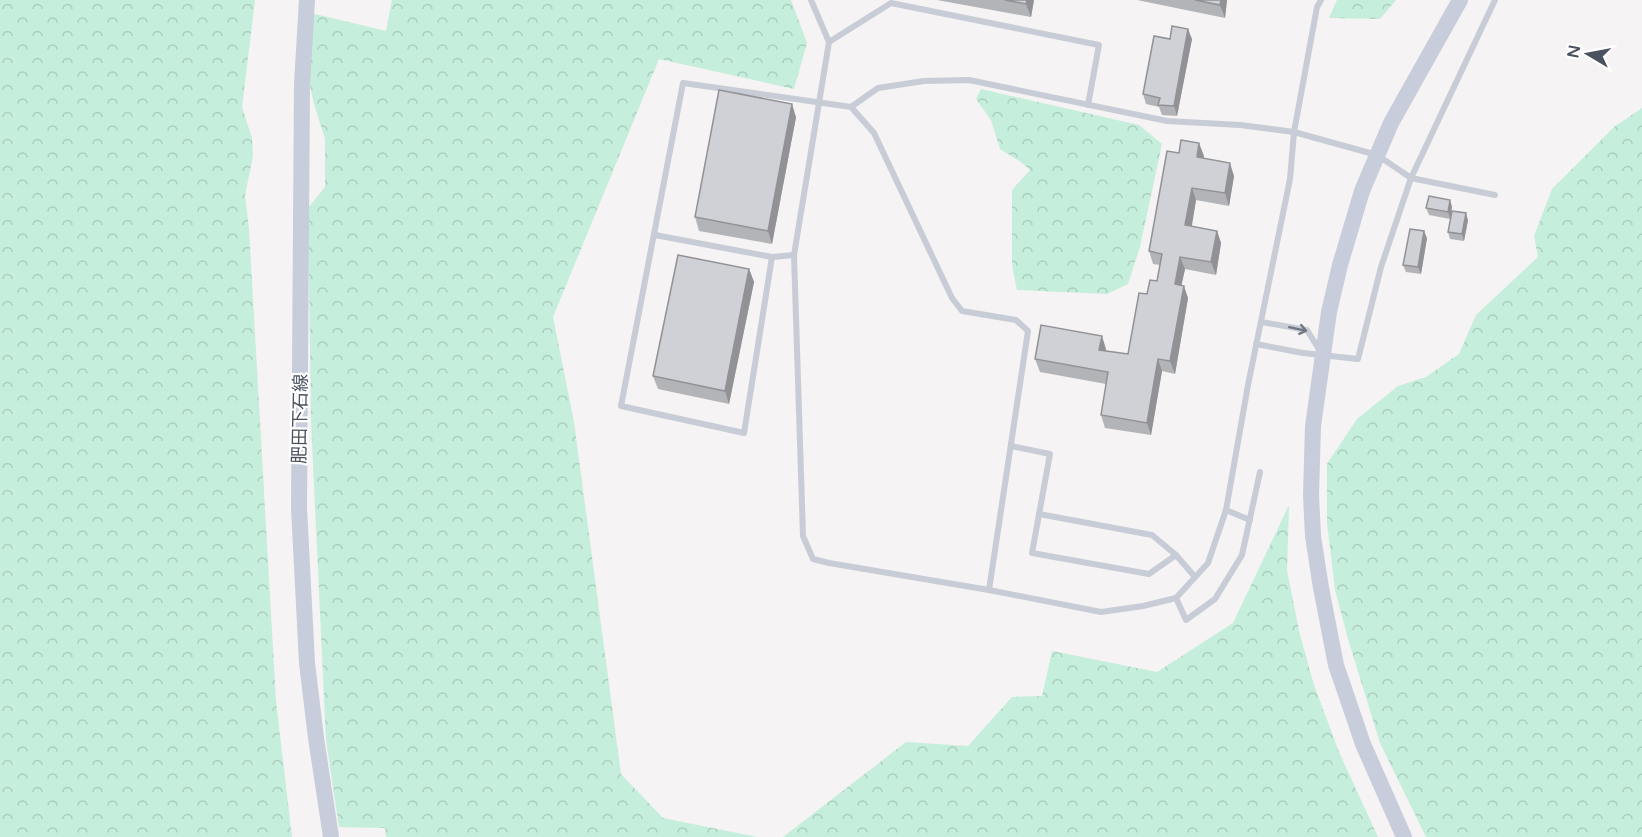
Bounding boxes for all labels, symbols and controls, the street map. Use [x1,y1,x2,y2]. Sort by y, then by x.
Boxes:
north arrow [1558,24,1618,84]
text: N [1563,44,1585,60]
one-way arrow [1288,324,1307,335]
street label: 肥田下石線 [288,374,312,464]

